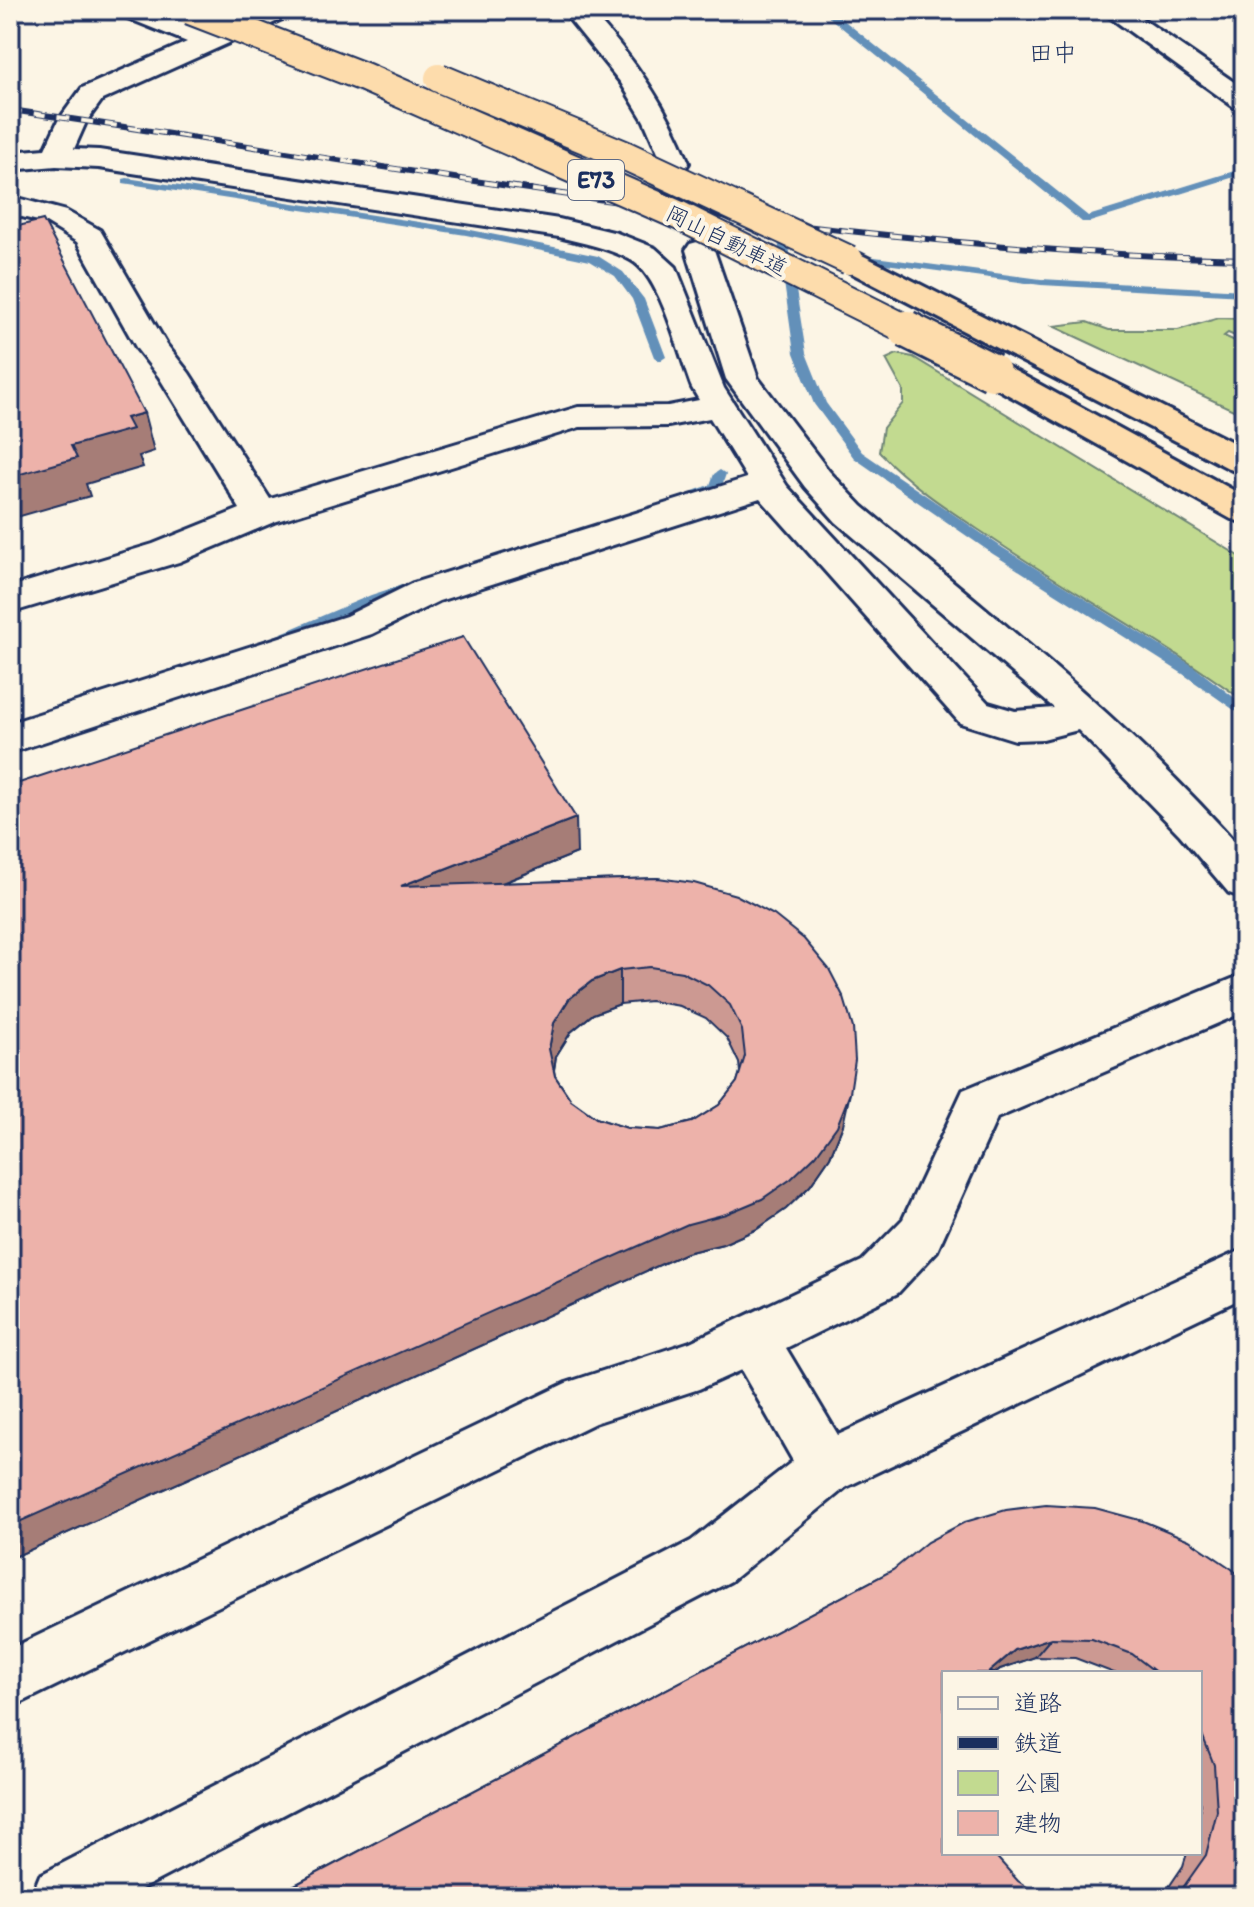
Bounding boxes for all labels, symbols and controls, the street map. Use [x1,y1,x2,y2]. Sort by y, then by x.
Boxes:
district label: 田中 [1029,38,1077,67]
road number: E73 [568,160,624,200]
street label: 岡山自動車道 [662,199,792,282]
legend [942,1671,1202,1855]
text: 道路 [1014,1688,1062,1717]
text: 鉄道 [1014,1728,1062,1757]
text: 公園 [1014,1768,1062,1797]
text: 建物 [1014,1808,1062,1837]

